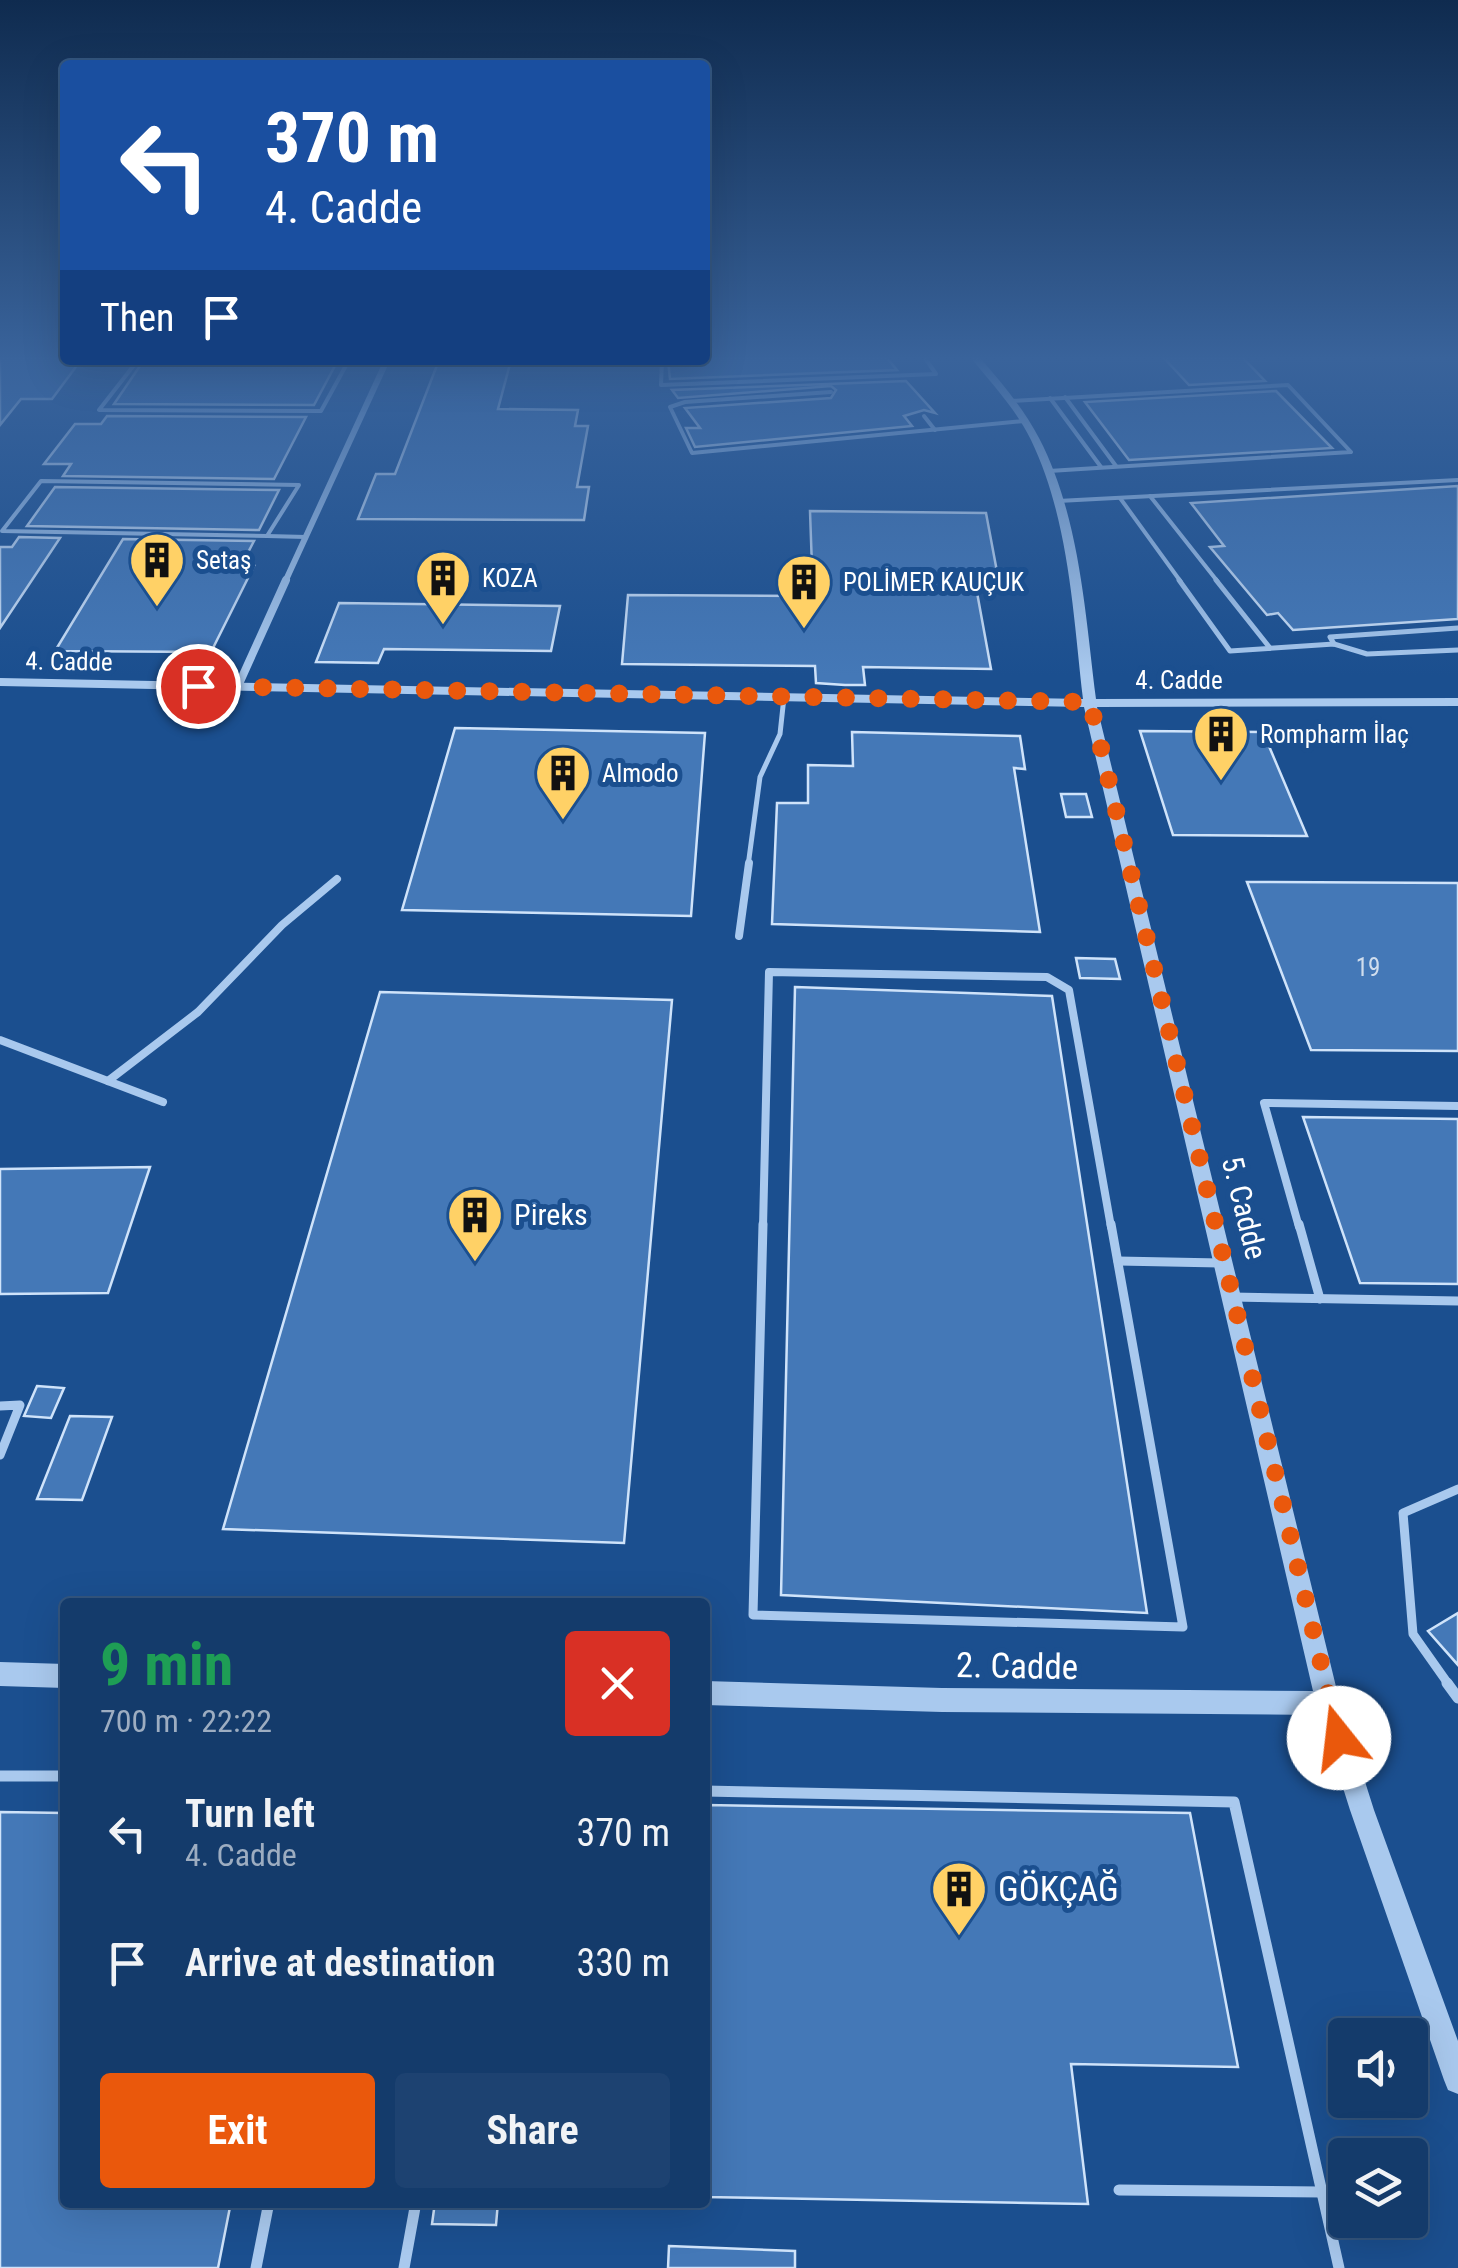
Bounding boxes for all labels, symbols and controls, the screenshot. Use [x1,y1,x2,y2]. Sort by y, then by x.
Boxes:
text: 370 m [265,97,439,179]
icon: left [100,100,230,230]
text: 4. Cadde [265,181,422,234]
icon: arrive [194,290,249,345]
text: Then [100,296,174,340]
building icon: Setaş [127,530,187,609]
place label: Setaş [196,546,251,575]
building icon: KOZA [413,548,473,627]
building icon: POLİMER KAUÇUK [774,552,834,631]
place label: KOZA [482,564,538,593]
place label: POLİMER KAUÇUK [843,568,1024,597]
pin [156,644,241,729]
street label: 4. Cadde [25,646,113,677]
icon: arrive [171,659,226,714]
street label: 4. Cadde [1135,666,1223,695]
building icon: Rompharm İlaç [1191,704,1251,783]
place label: Rompharm İlaç [1260,720,1409,749]
building icon: Almodo [533,743,593,822]
place label: Almodo [602,759,678,788]
house number: 19 [1356,953,1380,982]
street label: 5. Cadde [1215,1153,1274,1263]
building icon: Pireks [445,1185,505,1264]
place label: Pireks [514,1197,588,1232]
text: 9 min [100,1629,233,1700]
button: close [565,1631,670,1736]
street label: 2. Cadde [956,1645,1078,1688]
position arrow [1287,1686,1391,1790]
text: 700 m · 22:22 [100,1702,272,1740]
text: Turn left [185,1792,315,1836]
icon: left [100,1806,155,1861]
text: 370 m [576,1811,670,1855]
text: 4. Cadde [185,1836,297,1874]
building icon: GÖKÇAĞ [929,1859,989,1938]
place label: GÖKÇAĞ [998,1869,1119,1910]
icon: arrive [100,1936,155,1991]
text: Arrive at destination [185,1941,495,1985]
text: 330 m [576,1941,670,1985]
map controls [1328,2018,1428,2238]
button: sound [1328,2018,1428,2118]
button: Exit [100,2073,375,2188]
button: Share [395,2073,670,2188]
button: layers [1328,2138,1428,2238]

